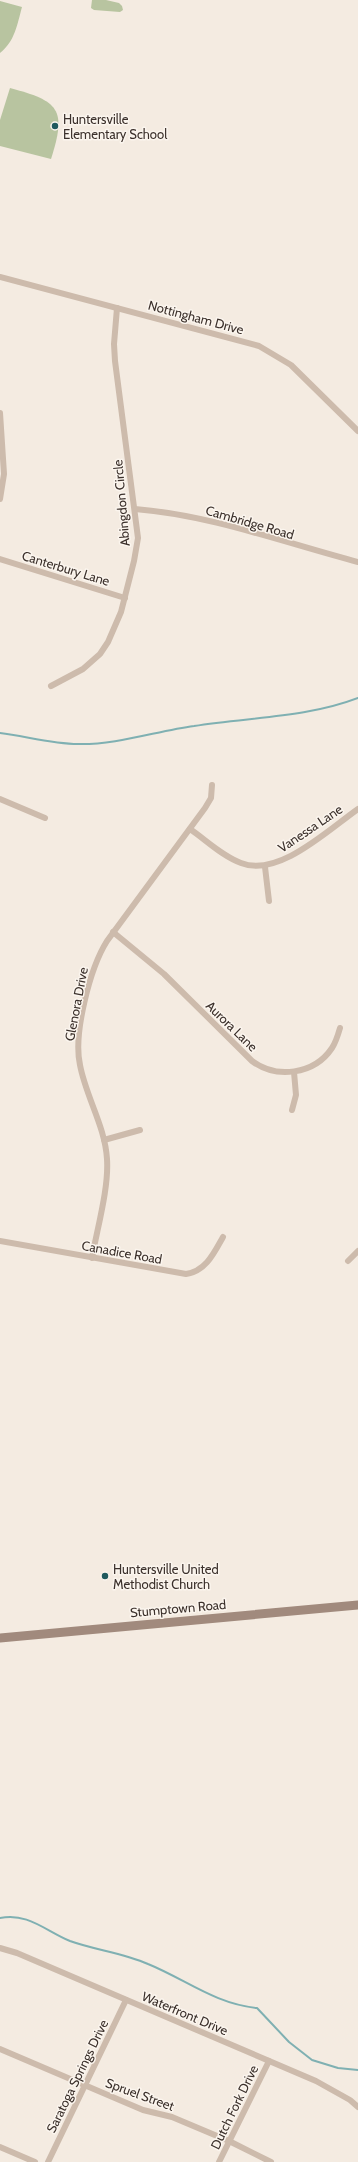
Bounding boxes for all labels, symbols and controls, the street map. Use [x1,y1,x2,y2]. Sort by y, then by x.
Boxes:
place label: Huntersville Elementary School [63,111,167,142]
marker: Huntersville Elementary School [50,121,60,131]
street label: Nottingham Drive [147,297,246,338]
street label: Abingdon Circle [109,459,133,547]
street label: Cambridge Road [204,502,296,542]
street label: Canterbury Lane [20,547,112,589]
street label: Vanessa Lane [275,800,346,855]
street label: Glenora Drive [61,965,91,1042]
street label: Aurora Lane [203,997,261,1055]
street label: Canadice Road [81,1237,163,1267]
place label: Huntersville United Methodist Church [113,1561,219,1592]
marker: Huntersville United Methodist Church [100,1571,110,1581]
street label: Stumptown Road [129,1596,227,1620]
street label: Waterfront Drive [140,1988,231,2038]
street label: Saratoga Springs Drive [43,2017,111,2135]
street label: Dutch Fork Drive [207,2062,261,2152]
street label: Spruel Street [104,2074,177,2114]

